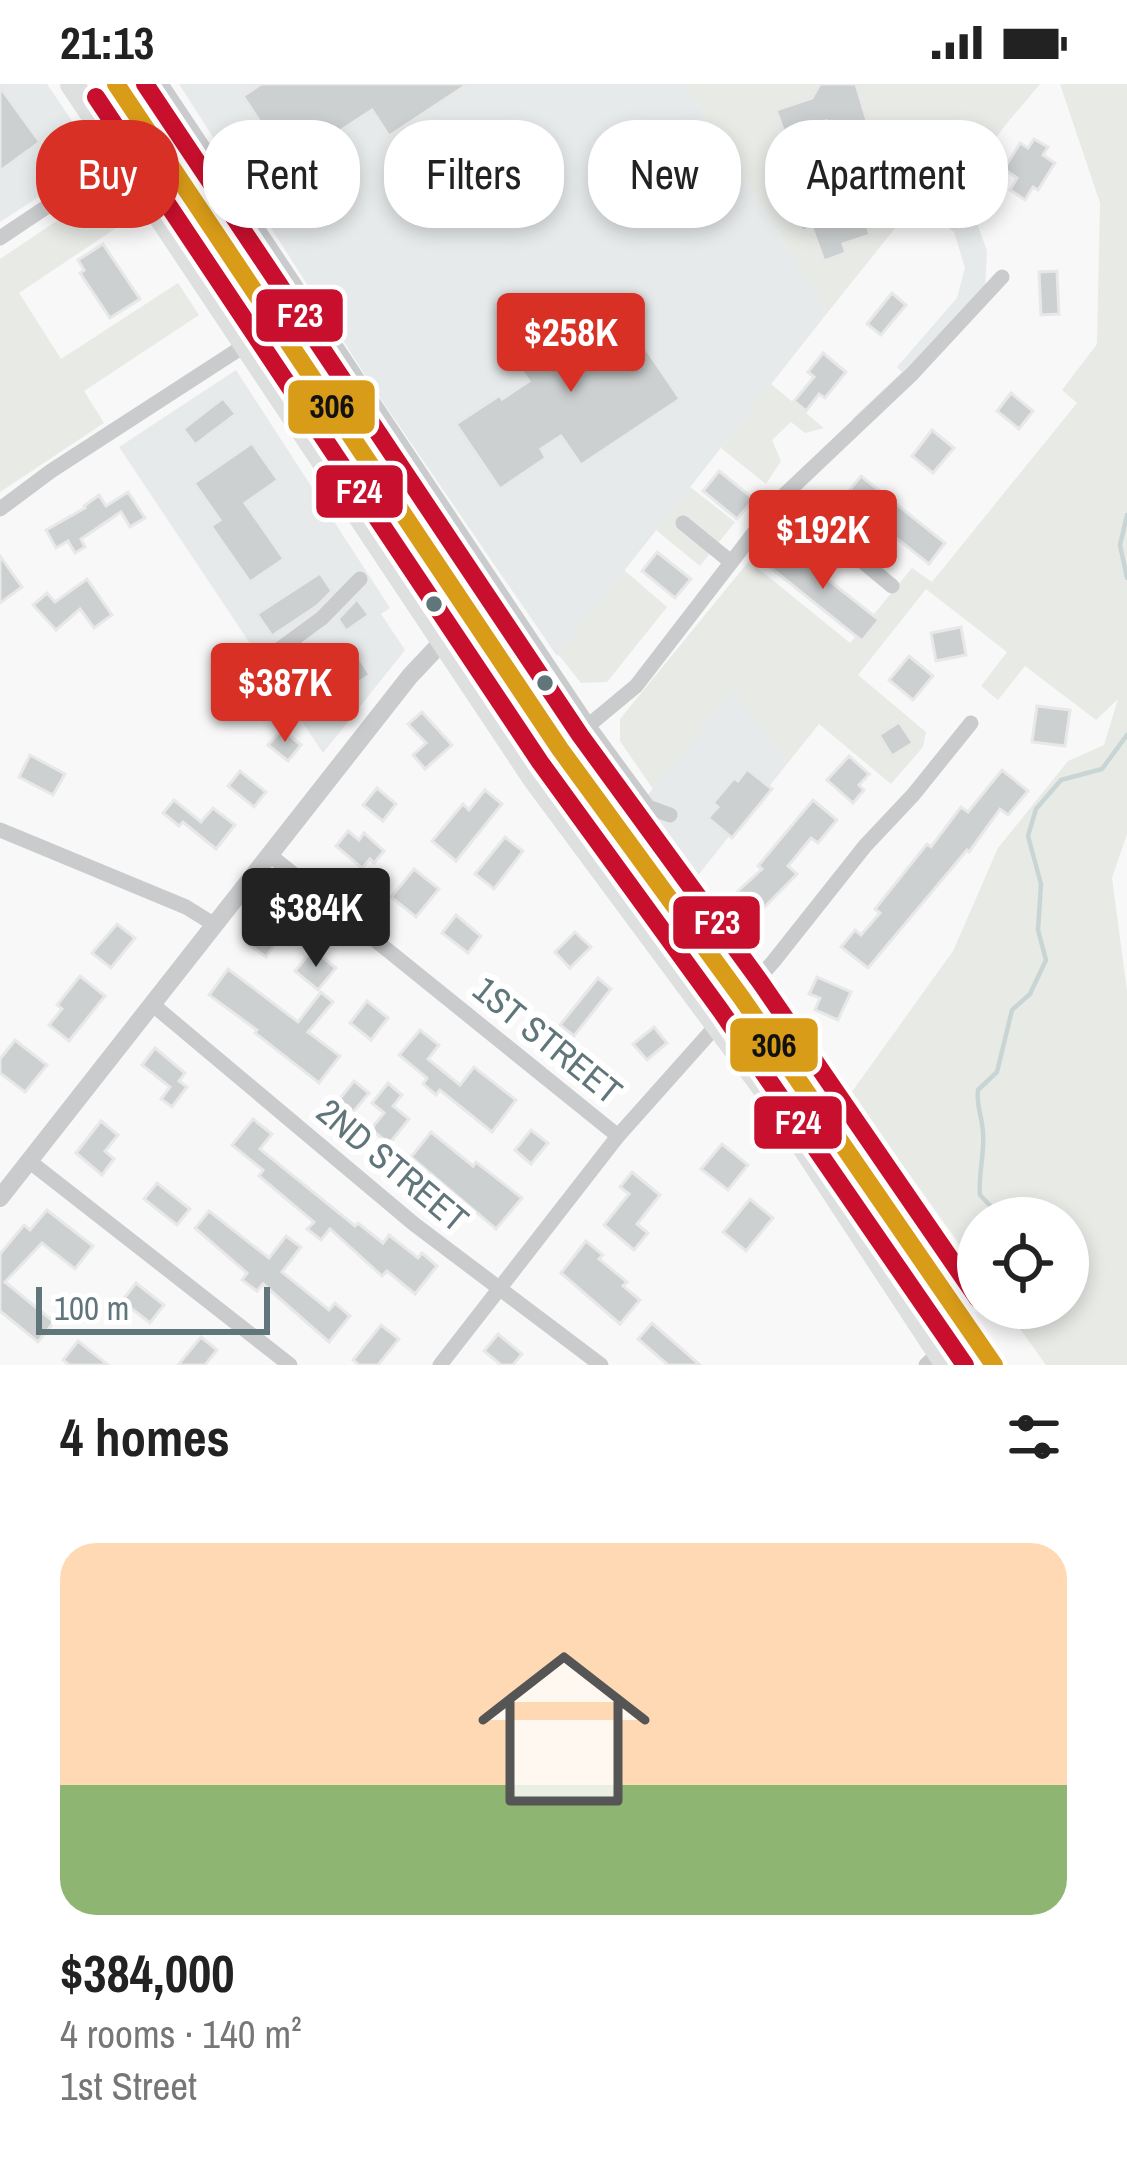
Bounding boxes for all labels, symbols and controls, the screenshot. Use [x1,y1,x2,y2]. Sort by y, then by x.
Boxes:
text: 21:13 [60,12,154,73]
chip: Buy [36,120,179,228]
chip: Rent [203,120,360,228]
chip: Filters [384,120,564,228]
chip: New [588,120,741,228]
chip: Apartment [765,120,1008,228]
line badge: F23 [254,287,345,344]
text: F23 [277,293,323,337]
pin: $258K [487,293,655,395]
text: $258K [524,306,618,358]
line badge: 306 [286,378,377,436]
text: 306 [309,384,355,428]
line badge: F24 [314,463,405,520]
text: F24 [336,469,382,513]
pin: $192K [739,490,907,592]
text: $192K [776,503,870,555]
unlabelled marker [423,593,445,615]
pin: $387K [201,643,369,745]
text: $387K [238,656,332,708]
unlabelled marker [534,672,556,694]
pin: $384K [232,868,400,970]
text: $384K [269,881,363,933]
line badge: F23 [671,894,762,951]
text: F23 [694,900,740,944]
street label: 1ST STREET [464,965,632,1115]
line badge: 306 [728,1016,820,1074]
text: 306 [751,1023,797,1067]
street label: 2ND STREET [307,1088,479,1242]
line badge: F24 [752,1094,844,1151]
text: F24 [775,1100,821,1144]
map controls [957,1197,1089,1329]
button: locate [957,1197,1089,1329]
scale bar [36,1281,270,1334]
text: 100 m [54,1286,129,1330]
text: 4 homes [60,1403,230,1472]
icon: filters [1001,1404,1067,1470]
icon: home [456,1621,672,1837]
text: $384,000 [60,1939,234,2008]
text: 4 rooms · 140 m² [60,2008,302,2060]
text: 1st Street [60,2060,197,2112]

